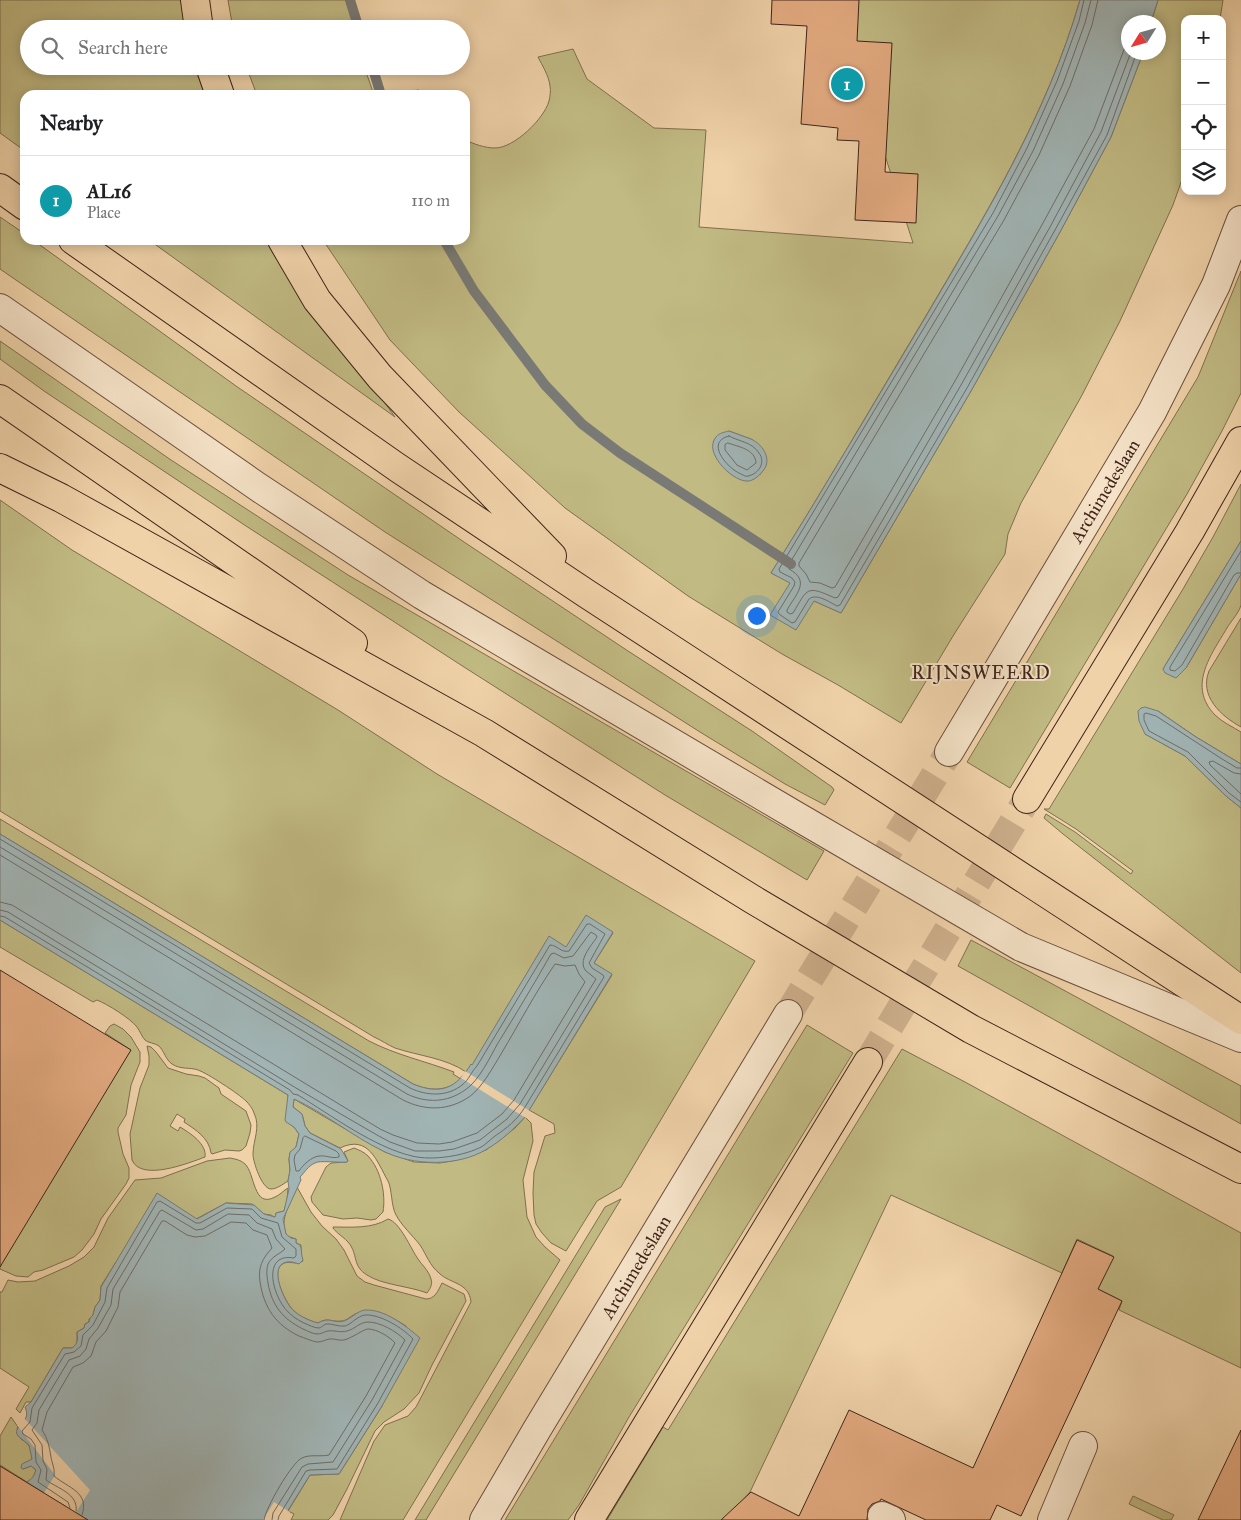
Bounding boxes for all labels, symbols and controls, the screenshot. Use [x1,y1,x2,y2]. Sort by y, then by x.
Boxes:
north arrow [1121,15,1166,60]
map controls [1181,15,1226,195]
button: + [1181,15,1226,60]
search box [20,20,470,75]
icon: search [38,34,66,62]
text: Search here [78,36,168,59]
button: − [1181,60,1226,105]
pin: 1 [831,65,863,103]
button: locate [1181,105,1226,150]
text: Nearby [40,110,103,136]
button: layers [1181,150,1226,195]
text: AL16 [87,180,131,203]
text: 1 [53,191,59,210]
text: 110 m [411,191,450,210]
text: Place [87,203,121,222]
street label: Archimedeslaan [1065,435,1145,548]
your location [744,603,770,629]
district label: RIJNSWEERD [911,661,1051,685]
street label: Archimedeslaan [596,1211,676,1324]

